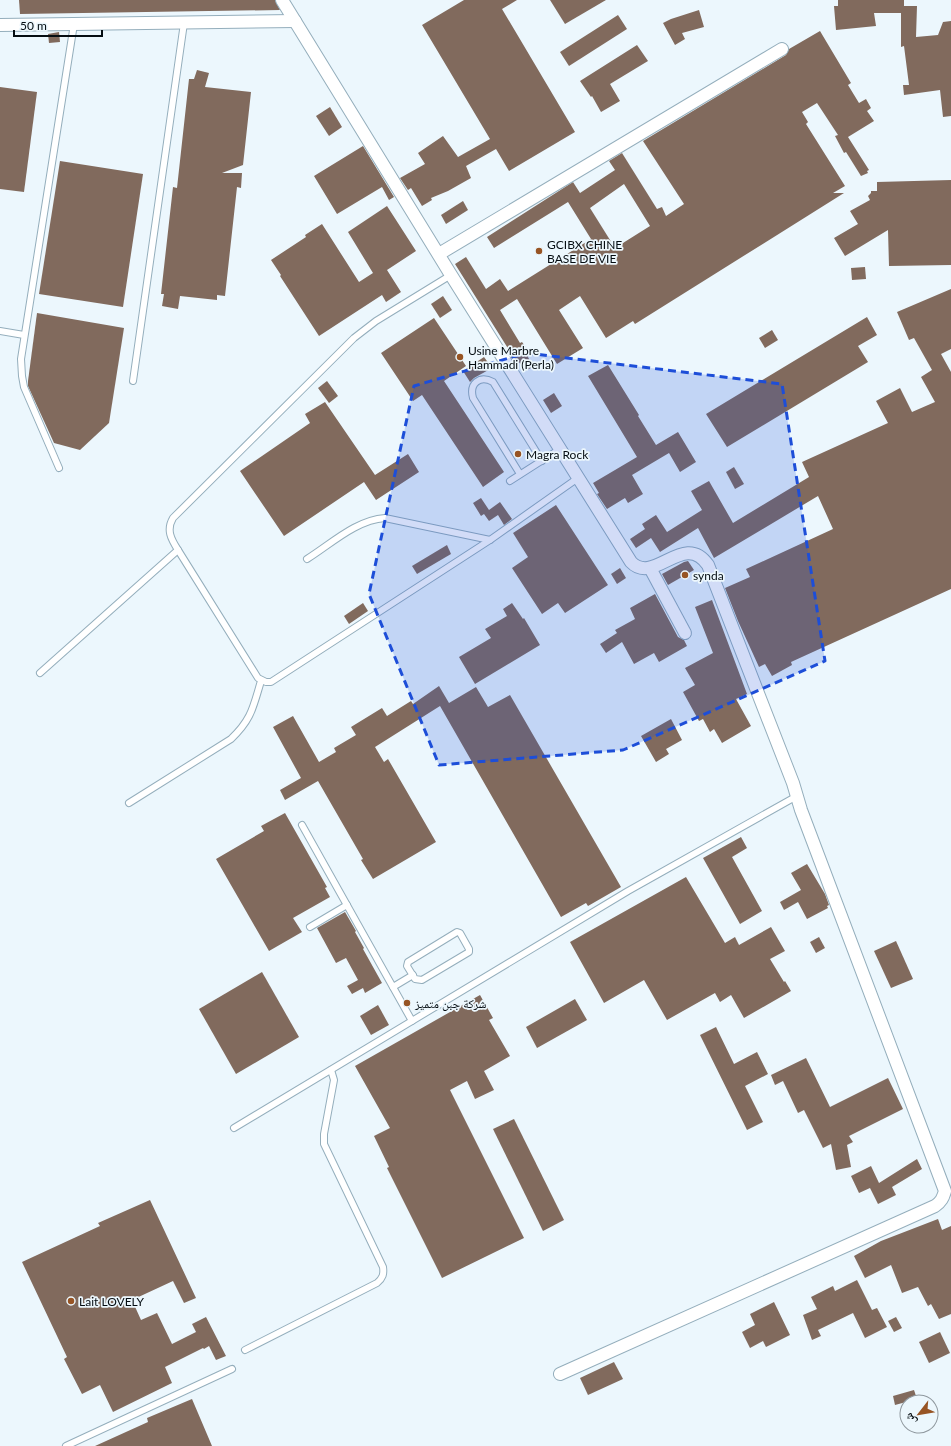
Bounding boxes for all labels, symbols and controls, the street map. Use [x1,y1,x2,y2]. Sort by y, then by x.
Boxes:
scale bar [14,12,102,38]
text: 50 m [20,18,47,33]
place label: GCIBX CHINE BASE DE VIE [547,237,622,266]
marker: GCIBX CHINE BASE DE VIE [534,246,544,256]
place label: Usine Marbre Hammadi (Perla) [468,343,554,372]
marker: Usine Marbre Hammadi (Perla) [455,352,465,362]
place label: Magra Rock [526,447,589,462]
marker: Magra Rock [513,449,523,459]
place label: synda [693,568,724,583]
marker: synda [680,570,690,580]
place label: شركة جبن متميز [414,996,486,1011]
marker: شركة جبن متميز [402,998,412,1008]
place label: Lait LOVELY [79,1294,145,1309]
marker: Lait LOVELY [66,1296,76,1306]
north arrow [899,1394,939,1434]
text: ش [901,1410,920,1428]

